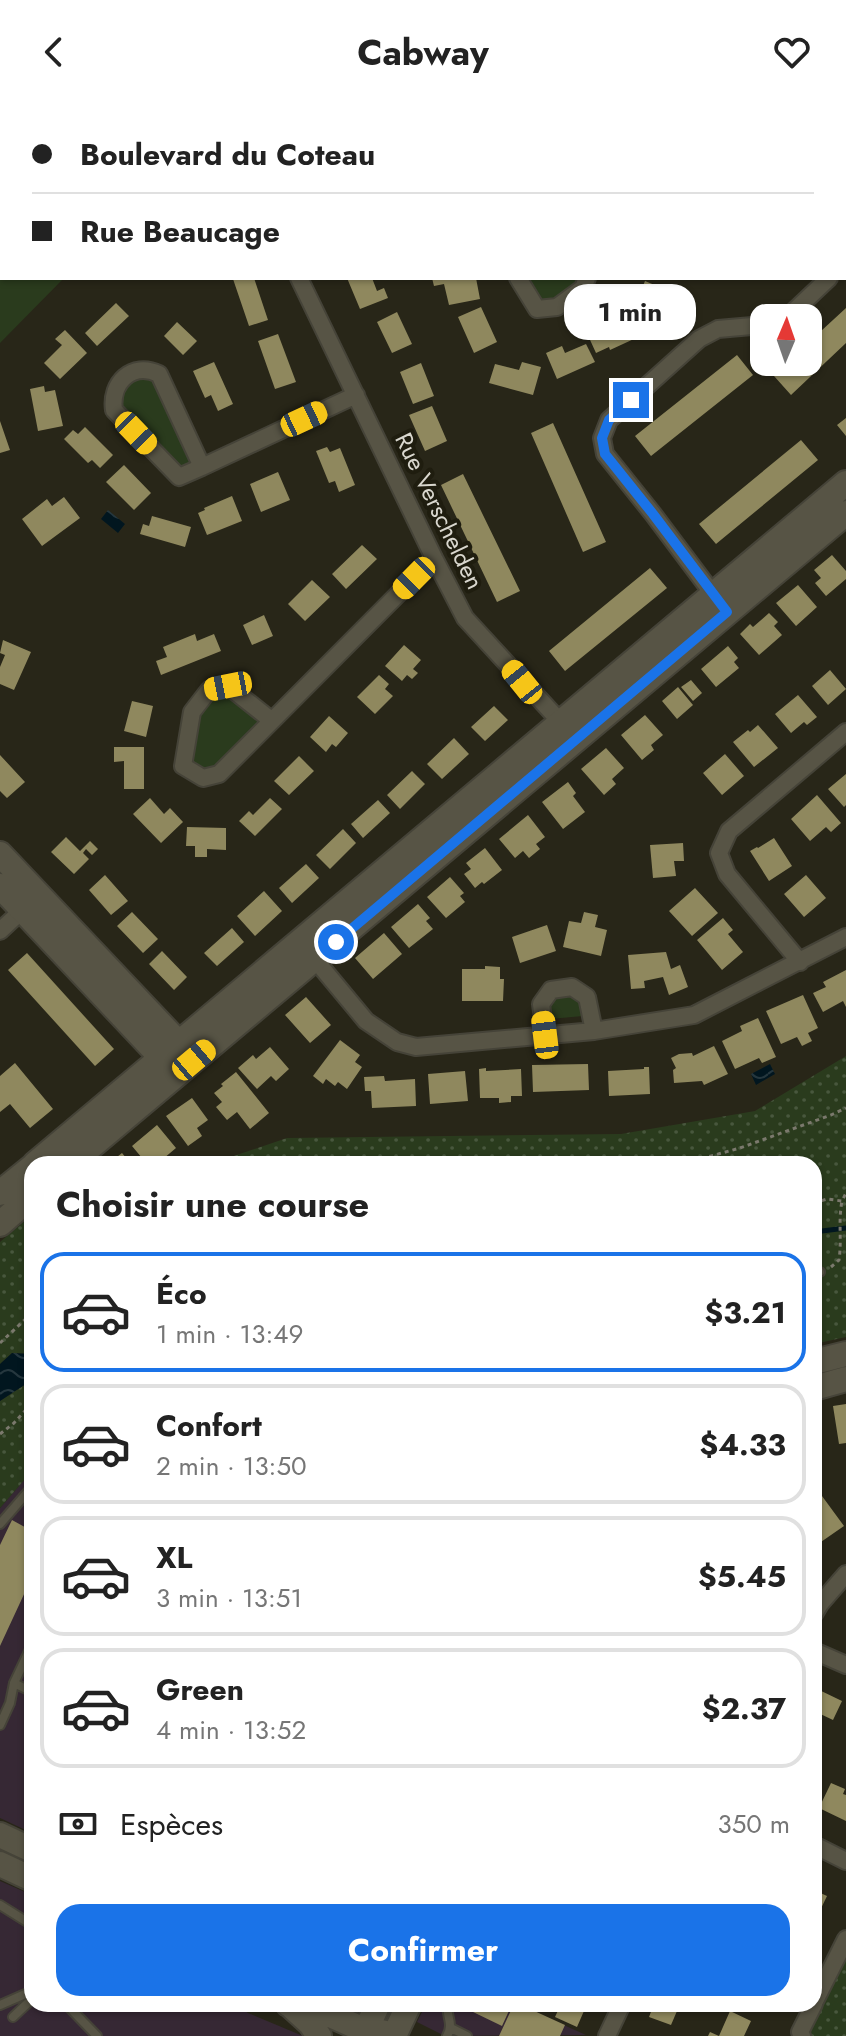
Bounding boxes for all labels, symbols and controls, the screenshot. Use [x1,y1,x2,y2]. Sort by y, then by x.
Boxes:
text: Cabway [357,26,489,78]
icon: back [32,30,76,74]
icon: heart [770,30,814,74]
text: Boulevard du Coteau [80,133,375,176]
text: Rue Beaucage [80,210,280,253]
callout: 1 min [565,284,697,340]
text: 1 min [598,293,662,331]
north arrow [750,304,822,376]
map controls [750,304,822,376]
route end [613,382,649,418]
car [277,398,331,440]
car [111,407,161,459]
street label: Rue Verschelden [386,427,493,595]
car [389,553,439,603]
car [498,656,546,708]
car [202,670,254,702]
route start [318,924,354,960]
car [530,1010,560,1060]
car [168,1035,220,1085]
text: Choisir une course [56,1178,369,1230]
text: Éco [156,1272,207,1315]
icon: car [60,1276,132,1348]
text: $3.21 [705,1291,786,1334]
text: 1 min · 13:49 [156,1315,303,1353]
text: Confort [156,1404,262,1447]
icon: car [60,1408,132,1480]
text: $4.33 [699,1423,786,1466]
text: 2 min · 13:50 [156,1447,307,1485]
text: XL [156,1536,192,1579]
icon: car [60,1540,132,1612]
text: $5.45 [698,1555,786,1598]
text: 3 min · 13:51 [156,1579,302,1617]
text: Green [156,1668,244,1711]
icon: car [60,1672,132,1744]
text: $2.37 [702,1687,786,1730]
text: 4 min · 13:52 [156,1711,306,1749]
icon: cash [56,1802,100,1846]
text: Espèces [120,1803,223,1846]
text: 350 m [717,1805,790,1843]
button: Confirmer [56,1904,790,1996]

